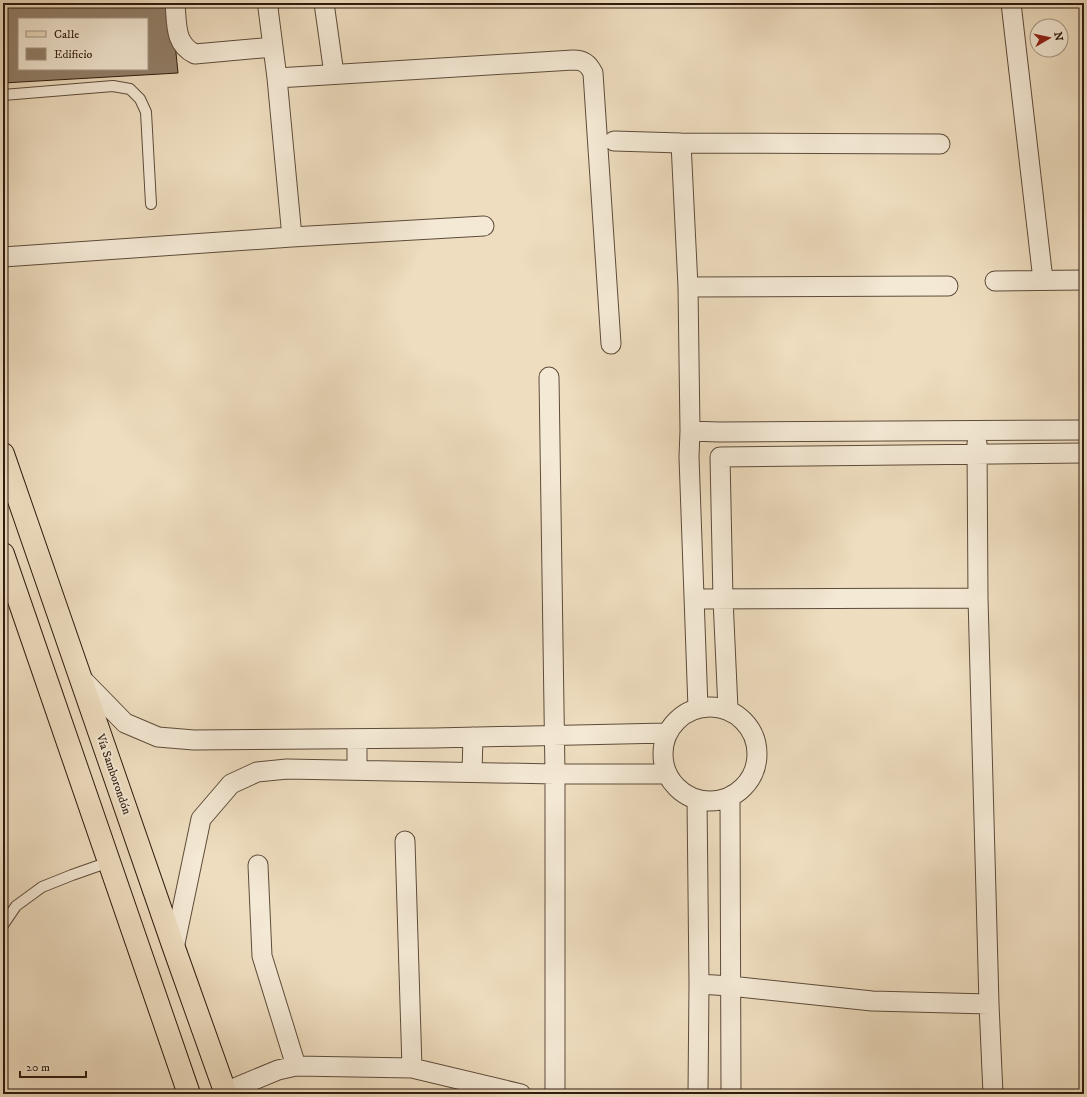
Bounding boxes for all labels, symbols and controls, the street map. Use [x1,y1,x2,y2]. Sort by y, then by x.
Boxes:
legend [18,18,148,70]
north arrow [1029,18,1069,58]
text: Calle [54,27,79,42]
text: N [1050,31,1066,42]
text: Edificio [54,47,93,62]
street label: Vía Samborondón [92,731,135,817]
scale bar [20,1053,86,1079]
text: 20 m [26,1060,50,1075]

